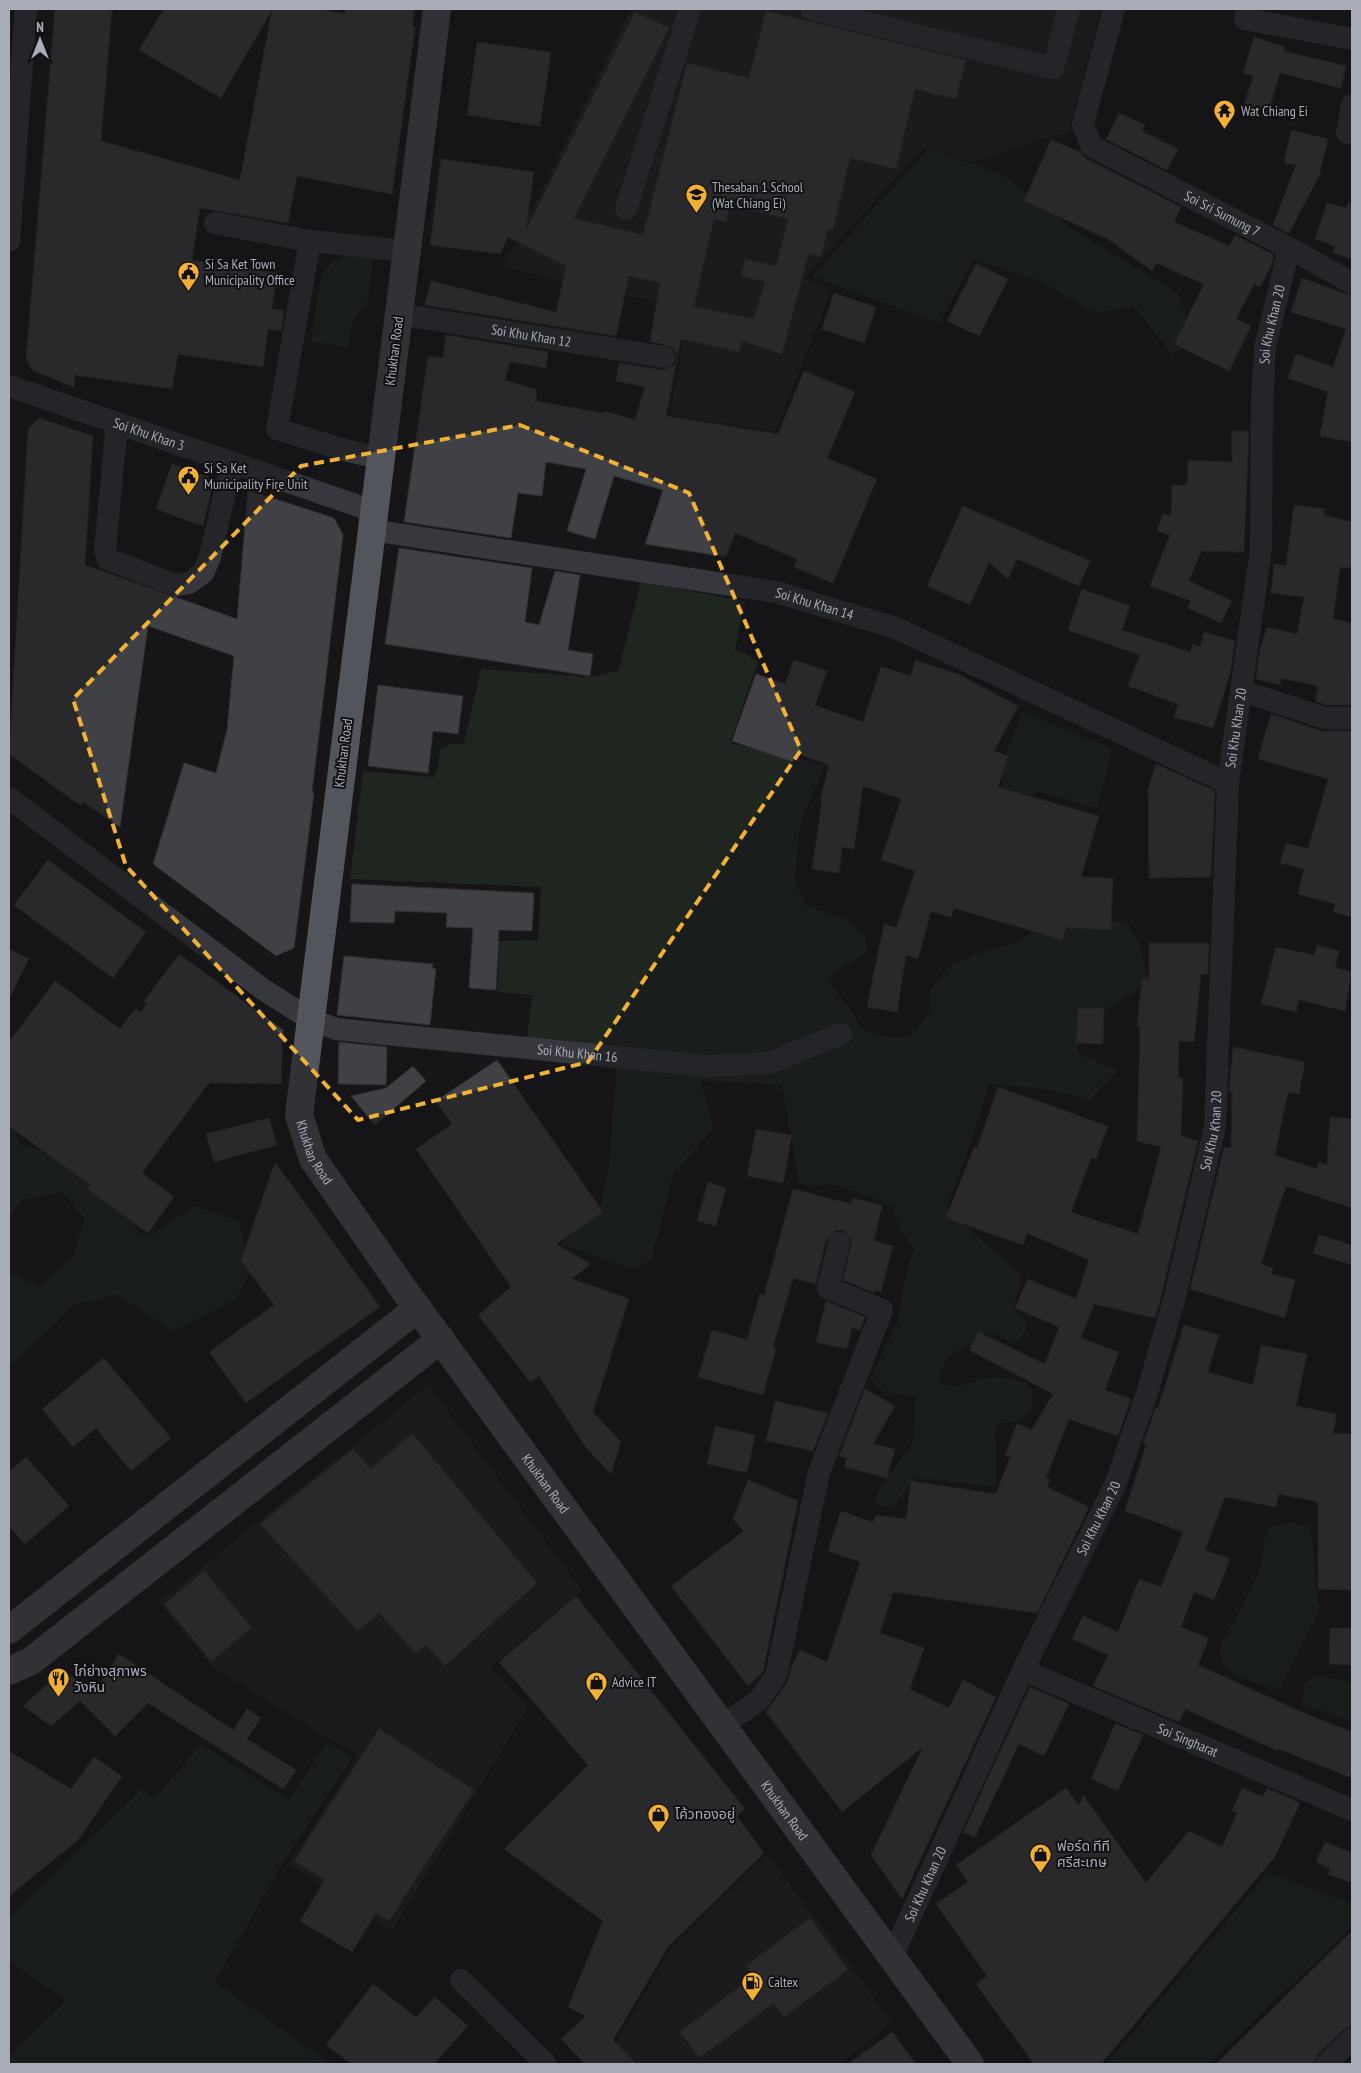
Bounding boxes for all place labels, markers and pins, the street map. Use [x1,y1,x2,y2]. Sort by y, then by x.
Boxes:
temple icon: Wat Chiang Ei [1213,99,1237,130]
place label: Wat Chiang Ei [1241,102,1308,120]
place label: Thesaban 1 School (Wat Chiang Ei) [712,178,804,212]
school or university icon: Thesaban 1 School (Wat Chiang Ei) [684,183,708,214]
place label: Si Sa Ket Town Municipality Office [205,255,295,289]
public building icon: Si Sa Ket Town Municipality Office [177,260,201,291]
place label: Si Sa Ket Municipality Fire Unit [204,459,308,493]
public building icon: Si Sa Ket Municipality Fire Unit [176,464,200,495]
place label: ไก่ย่างสุภาพร วังหิน [73,1662,147,1696]
restaurant icon: ไก่ย่างสุภาพร วังหิน [46,1667,70,1698]
shop icon: Advice IT [584,1670,608,1701]
place label: Advice IT [612,1673,657,1691]
shop icon: โค้วทองอยู่ [647,1802,671,1833]
place label: โค้วทองอยู่ [675,1805,735,1823]
place label: ฟอร์ด ทีที ศรีสะเกษ [1057,1837,1110,1871]
shop icon: ฟอร์ด ทีที ศรีสะเกษ [1029,1842,1053,1873]
fuel station icon: Caltex [740,1970,764,2001]
place label: Caltex [768,1973,798,1991]

